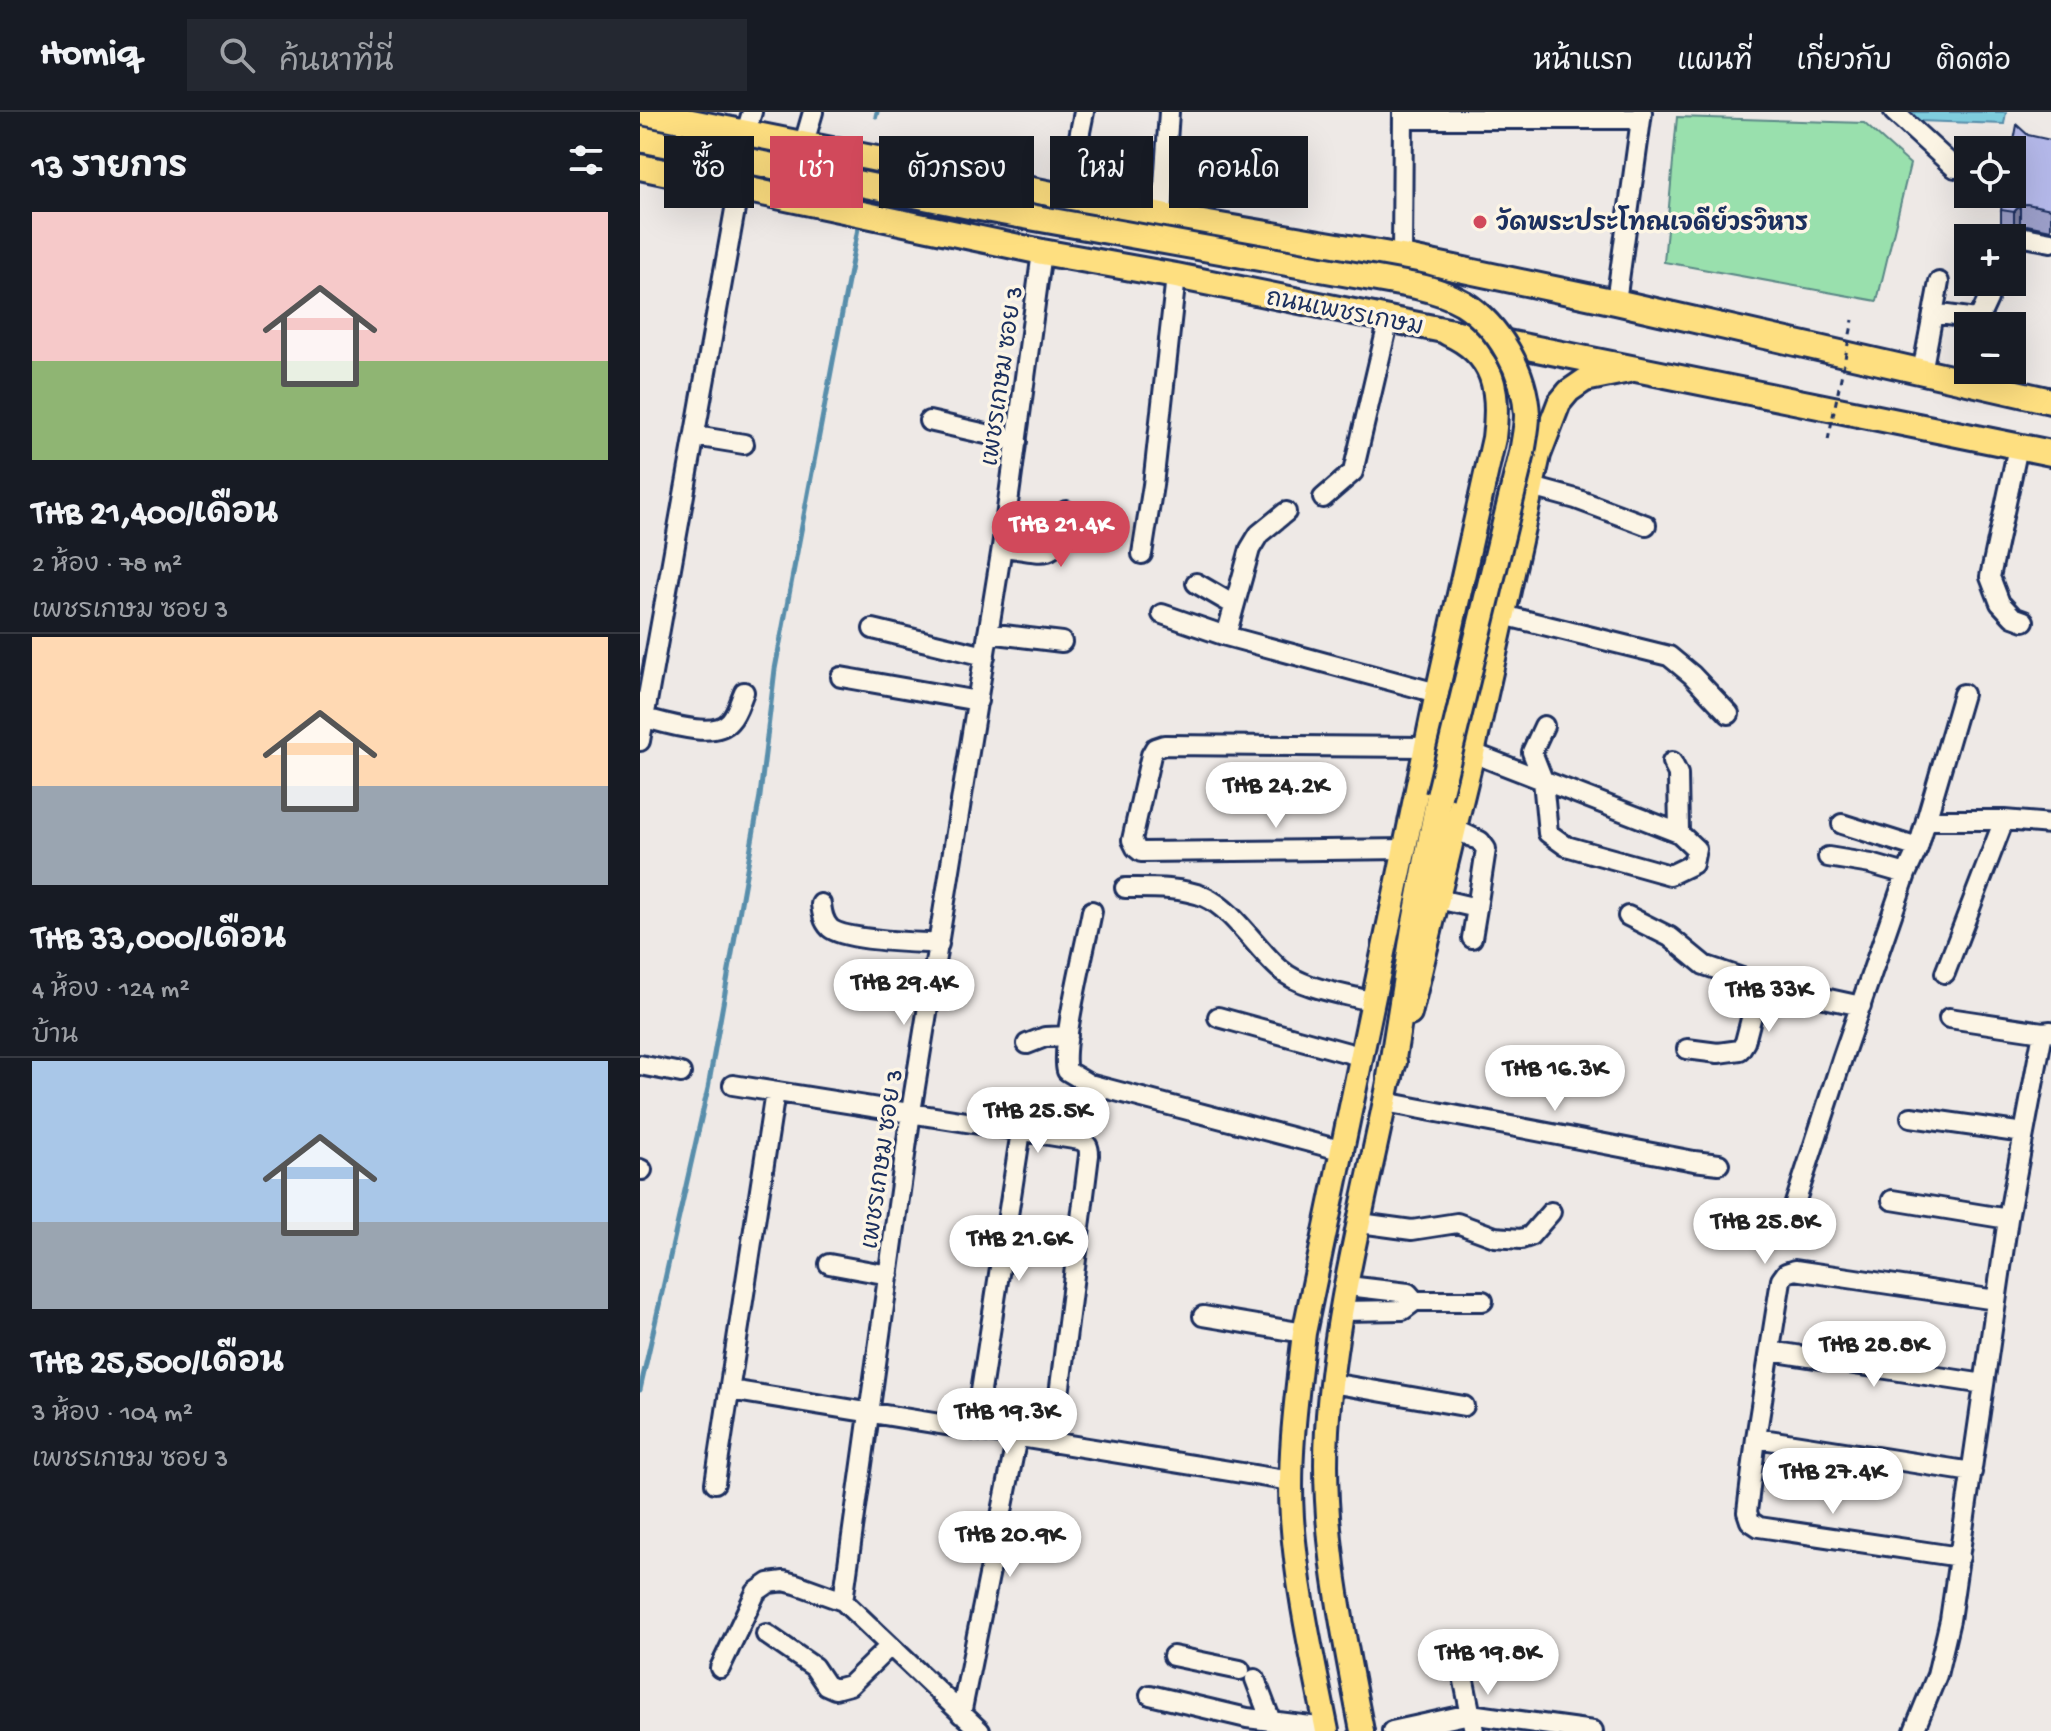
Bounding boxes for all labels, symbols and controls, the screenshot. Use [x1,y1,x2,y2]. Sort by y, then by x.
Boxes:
search box [187,19,747,91]
text: Homiq [40,33,139,77]
icon: search [215,33,259,77]
text: ค้นหาที่นี่ [279,47,393,82]
text: หน้าแรก [1533,47,1633,80]
text: แผนที่ [1677,47,1753,80]
text: เกี่ยวกับ [1797,47,1892,80]
text: ติดต่อ [1936,47,2011,80]
chip: ซื้อ [664,136,754,208]
chip: เช่า [770,136,863,208]
chip: ตัวกรอง [879,136,1034,208]
chip: ใหม่ [1050,136,1153,208]
chip: คอนโด [1169,136,1308,208]
map controls [1954,136,2026,384]
button: locate [1954,136,2026,208]
icon: filters [564,138,608,182]
text: 13 รายการ [32,150,188,190]
place label: วัดพระประโทณเจดีย์วรวิหาร [1496,205,1808,240]
marker: วัดพระประโทณเจดีย์วรวิหาร [1471,213,1489,231]
button: + [1954,224,2026,296]
icon: home [248,264,392,408]
street label: เพชรเกษม ซอย 3 [977,285,1031,468]
street label: ถนนเพชรเกษม [1263,285,1425,344]
button: − [1954,312,2026,384]
text: THB 21,400/เดือน [32,496,278,536]
pin: THB 21.4K [969,501,1153,569]
text: THB 21.4K [1010,511,1112,542]
text: 2 ห้อง · 78 m² [32,551,182,582]
text: เพชรเกษม ซอย 3 [32,597,228,628]
icon: home [248,689,392,833]
pin: THB 24.2K [1184,762,1368,830]
text: THB 24.2K [1224,772,1328,803]
text: THB 33,000/เดือน [32,921,286,961]
pin: THB 29.4K [812,959,996,1027]
pin: THB 33K [1695,966,1843,1034]
text: THB 29.4K [852,969,956,1000]
text: 4 ห้อง · 124 m² [32,976,189,1007]
text: THB 33K [1726,976,1812,1007]
text: บ้าน [32,1022,78,1053]
pin: THB 16.3K [1463,1045,1647,1113]
text: THB 16.3K [1503,1055,1607,1086]
street label: เพชรเกษม ซอย 3 [857,1068,911,1251]
pin: THB 25.5K [946,1087,1130,1155]
text: THB 25.5K [985,1097,1091,1128]
icon: home [248,1113,392,1257]
pin: THB 25.8K [1673,1198,1857,1266]
text: THB 25.8K [1711,1208,1819,1239]
pin: THB 21.6K [927,1215,1111,1283]
text: THB 21.6K [967,1225,1071,1256]
pin: THB 28.8K [1782,1321,1966,1389]
text: THB 28.8K [1820,1331,1928,1362]
text: THB 25,500/เดือน [32,1345,284,1385]
pin: THB 19.3K [915,1388,1099,1456]
text: THB 19.3K [955,1398,1059,1429]
text: 3 ห้อง · 104 m² [32,1400,193,1431]
text: เพชรเกษม ซอย 3 [32,1446,228,1477]
pin: THB 27.4K [1741,1448,1925,1516]
text: THB 27.4K [1780,1458,1886,1489]
pin: THB 20.9K [918,1511,1102,1579]
text: THB 20.9K [956,1521,1064,1552]
pin: THB 19.8K [1396,1629,1580,1697]
text: THB 19.8K [1436,1639,1540,1670]

